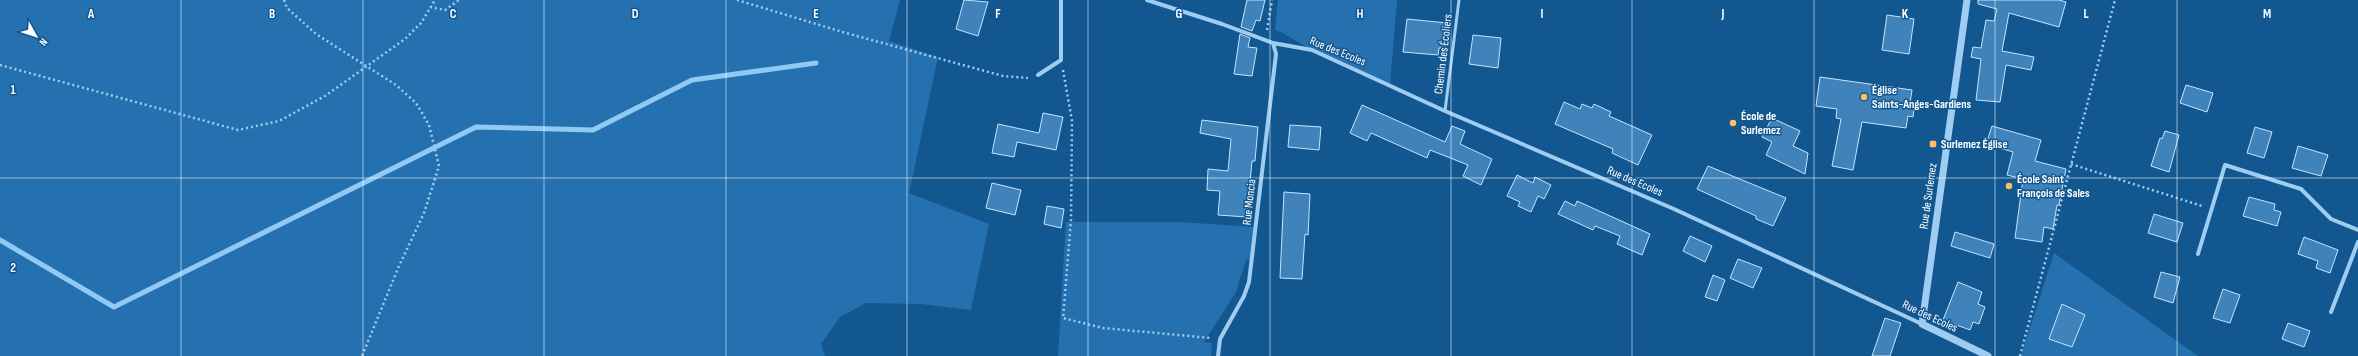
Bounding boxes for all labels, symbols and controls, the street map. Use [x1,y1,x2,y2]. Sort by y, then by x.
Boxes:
text: A [87,6,95,22]
text: B [269,6,275,22]
text: C [450,6,457,22]
text: D [632,6,639,22]
text: E [813,6,819,22]
text: F [995,6,1001,22]
text: G [1176,6,1183,22]
text: H [1357,6,1364,22]
text: I [1541,6,1544,22]
text: J [1721,6,1725,22]
text: K [1902,6,1909,22]
text: L [2083,6,2089,22]
text: M [2263,6,2271,22]
street label: Chemin des Écoliers [1431,13,1456,95]
north arrow [16,16,56,56]
street label: Rue des Ecoles [1308,33,1368,70]
text: N [36,36,50,48]
text: 1 [10,82,16,98]
place label: Église Saints-Anges-Gardiens [1872,83,1972,112]
marker: Église Saints-Anges-Gardiens [1859,92,1869,102]
place label: École de Surlemez [1741,109,1781,138]
marker: École de Surlemez [1728,118,1738,128]
place label: Surlemez Église [1941,137,2008,152]
marker: Surlemez Église [1928,139,1938,149]
street label: Rue de Surlemez [1916,161,1941,230]
street label: Rue des Ecoles [1605,163,1665,200]
place label: École Saint François de Sales [2017,172,2090,201]
street label: Rue Moncia [1240,178,1259,226]
marker: École Saint François de Sales [2004,181,2014,191]
text: 2 [10,260,16,276]
street label: Rue des Ecoles [1900,297,1960,336]

